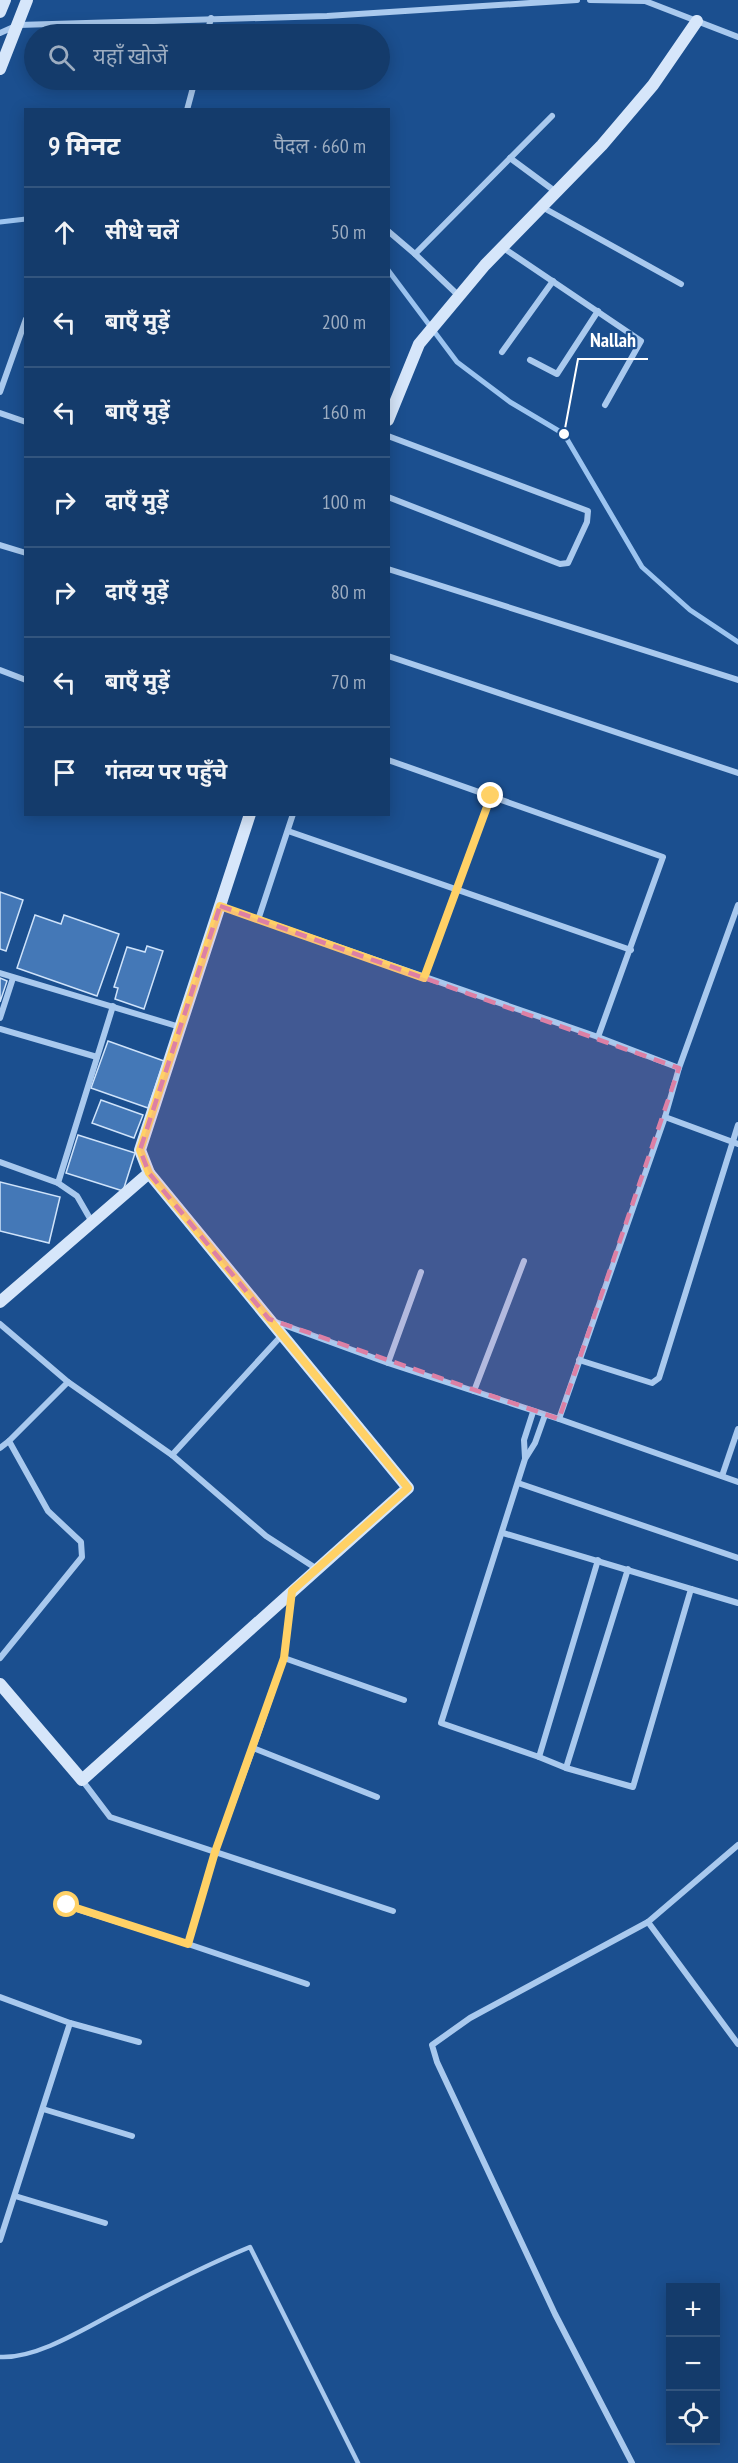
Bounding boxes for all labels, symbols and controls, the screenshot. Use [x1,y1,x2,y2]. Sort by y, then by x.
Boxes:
search box [24,24,390,90]
icon: search [45,41,78,74]
text: यहाँ खोजें [93,42,168,70]
text: 9 मिनट [48,129,120,162]
text: पैदल · 660 m [273,133,366,159]
icon: ahead [48,216,81,249]
text: सीधे चलें [105,217,179,245]
text: 50 m [331,219,366,245]
icon: left [48,306,81,339]
text: बाएँ मुड़ें [105,307,170,335]
text: 200 m [322,309,366,335]
callout: Nallah [578,321,648,359]
text: Nallah [590,327,636,353]
icon: left [48,396,81,429]
text: बाएँ मुड़ें [105,397,170,425]
text: 160 m [322,399,366,425]
icon: right [48,486,81,519]
text: दाएँ मुड़ें [105,487,169,515]
text: 100 m [322,489,366,515]
icon: right [48,576,81,609]
text: दाएँ मुड़ें [105,577,169,605]
text: 80 m [331,579,366,605]
icon: left [48,666,81,699]
text: बाएँ मुड़ें [105,667,170,695]
text: 70 m [331,669,366,695]
icon: arrive [48,756,81,789]
text: गंतव्य पर पहुँचे [105,757,227,785]
route end [477,782,503,808]
route start [53,1891,79,1917]
map controls [666,2283,720,2445]
button: + [666,2283,720,2337]
button: − [666,2337,720,2391]
button: locate [666,2391,720,2445]

